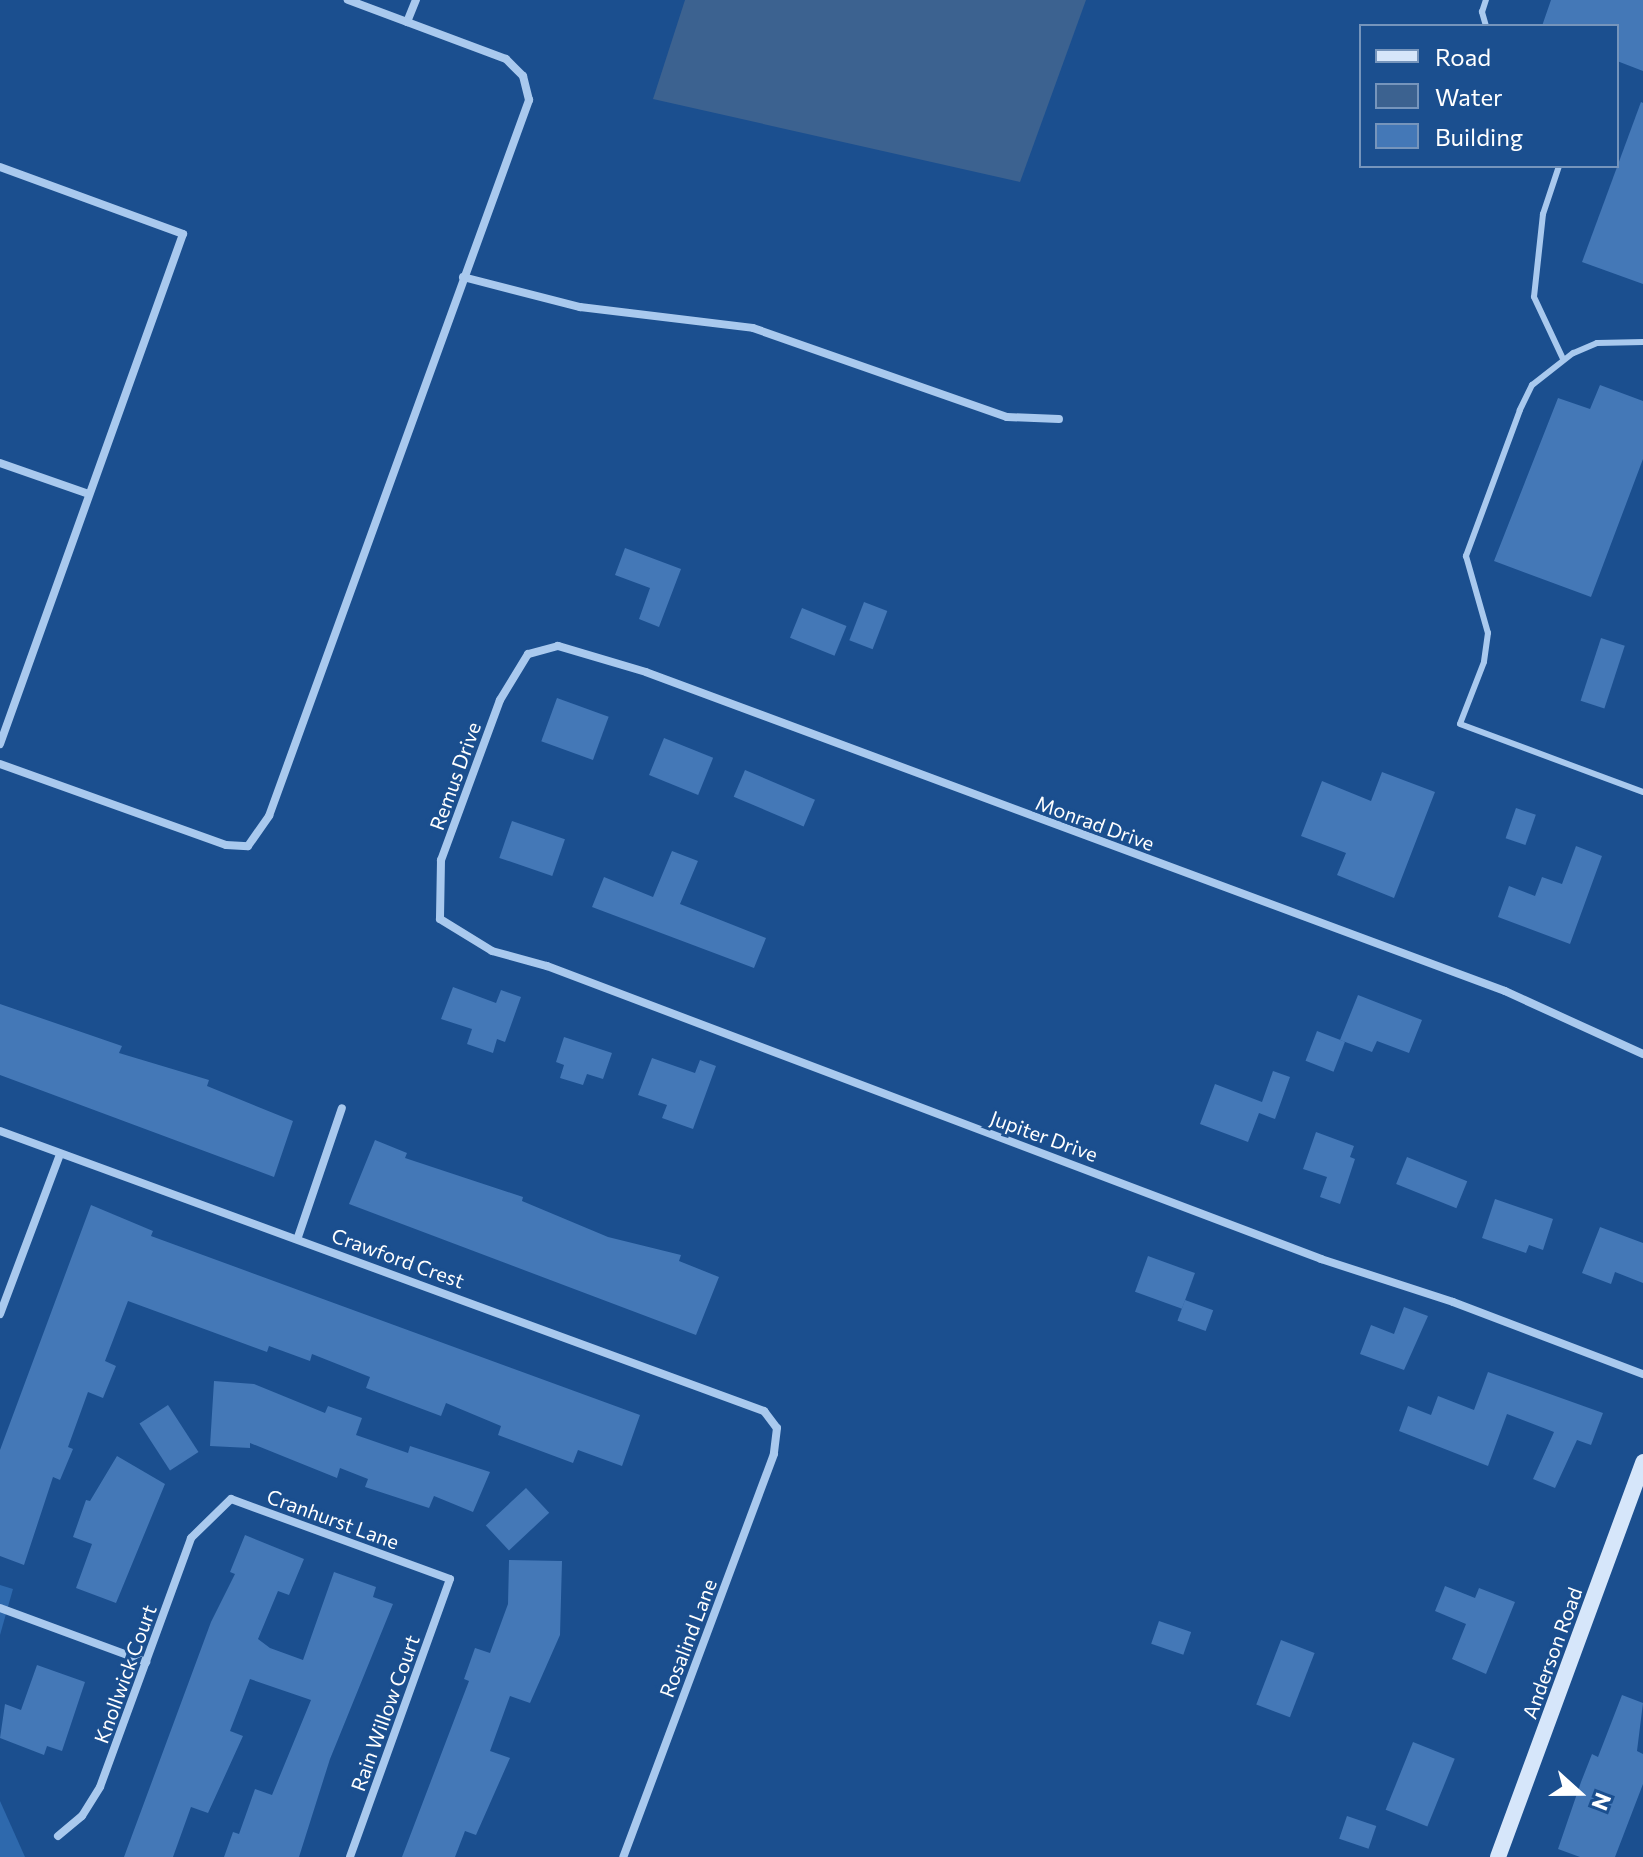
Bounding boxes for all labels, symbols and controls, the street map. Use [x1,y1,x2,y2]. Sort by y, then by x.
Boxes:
legend [1359,24,1619,168]
text: Road [1435,42,1491,71]
text: Water [1435,82,1503,111]
text: Building [1435,122,1523,151]
street label: Remus Drive [424,719,486,833]
street label: Monrad Drive [1032,790,1158,856]
street label: Jupiter Drive [987,1105,1101,1167]
street label: Crawford Crest [328,1223,468,1293]
street label: Cranhurst Lane [264,1484,402,1554]
street label: Rosalind Lane [654,1575,722,1701]
street label: Anderson Road [1517,1584,1587,1722]
street label: Knollwick Court [89,1601,161,1747]
street label: Rain Willow Court [346,1632,424,1794]
north arrow [1539,1753,1619,1833]
text: N [1586,1789,1617,1814]

